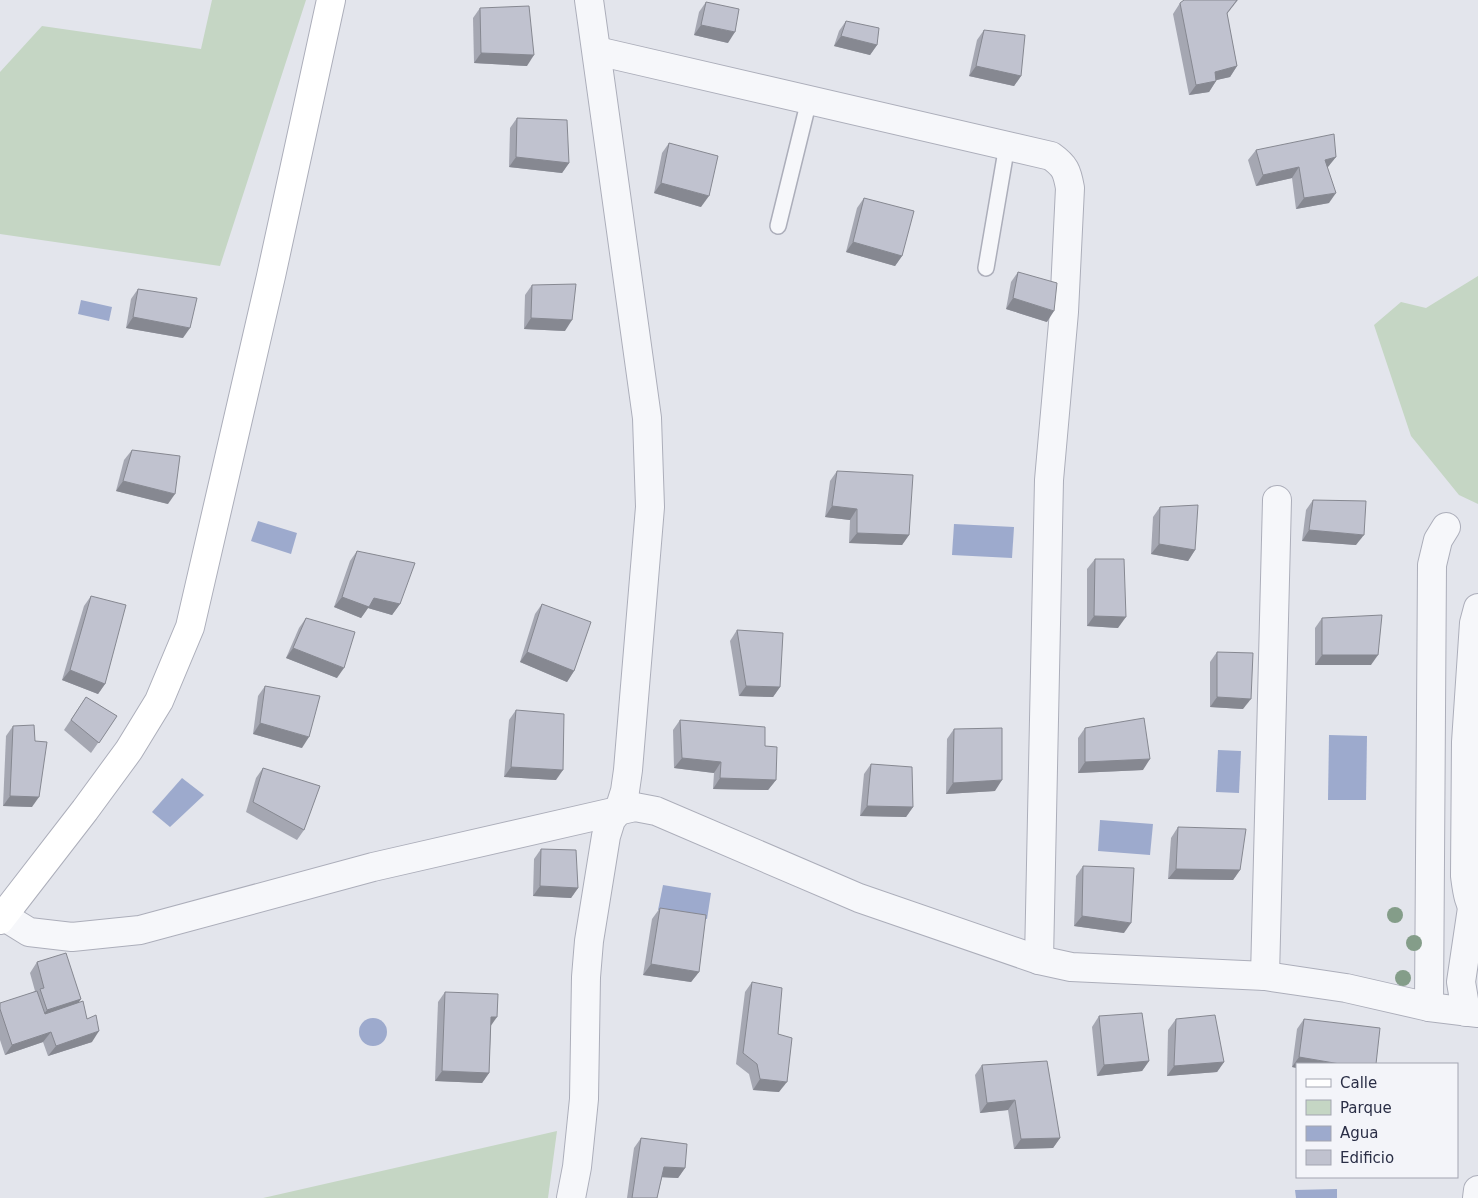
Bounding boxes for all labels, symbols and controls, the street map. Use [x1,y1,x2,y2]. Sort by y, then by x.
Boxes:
legend [1296,1063,1458,1178]
text: Calle [1340,1074,1377,1092]
text: Parque [1340,1099,1392,1117]
text: Agua [1340,1124,1378,1142]
text: Edificio [1340,1149,1394,1167]

